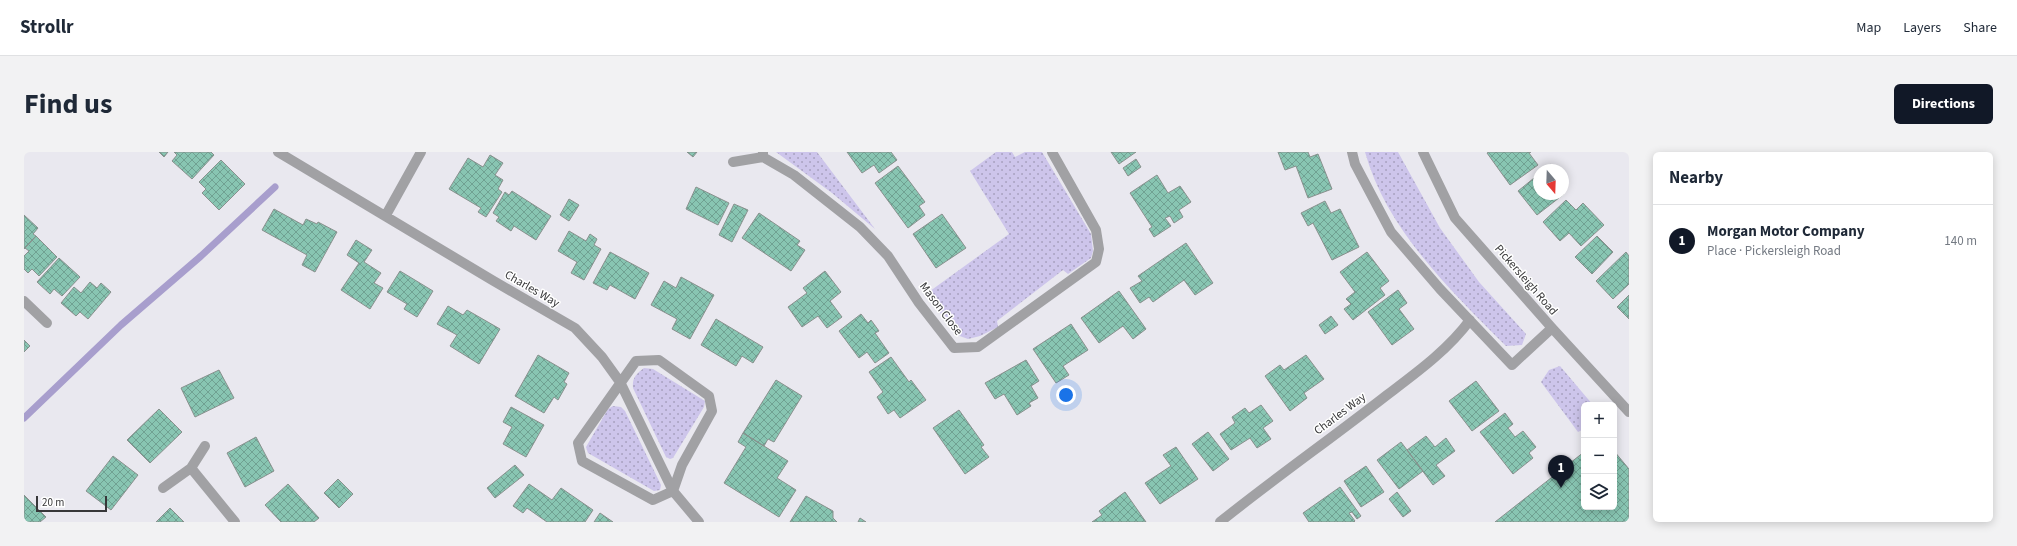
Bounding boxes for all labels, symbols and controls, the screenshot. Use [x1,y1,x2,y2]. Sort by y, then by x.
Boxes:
text: Strollr [20,14,74,41]
text: Map [1856,18,1881,38]
text: Layers [1903,18,1941,38]
text: Share [1963,18,1997,38]
text: Find us [24,84,112,124]
button: Directions [1894,84,1993,124]
north arrow [1533,164,1569,200]
text: Nearby [1669,166,1723,190]
text: Morgan Motor Company [1707,221,1865,242]
text: 1 [1679,232,1685,250]
text: 140 m [1944,232,1977,250]
street label: Pickersleigh Road [1490,241,1562,319]
text: Place · Pickersleigh Road [1707,242,1841,260]
street label: Charles Way [501,266,563,312]
street label: Mason Close [915,279,967,339]
your location [1056,385,1076,405]
street label: Charles Way [1311,389,1370,439]
map controls [1581,402,1617,510]
button: + [1581,402,1617,438]
button: − [1581,438,1617,474]
pin: 1 [1548,455,1574,488]
button: layers [1581,474,1617,510]
scale bar [36,494,107,513]
text: 20 m [42,495,64,510]

